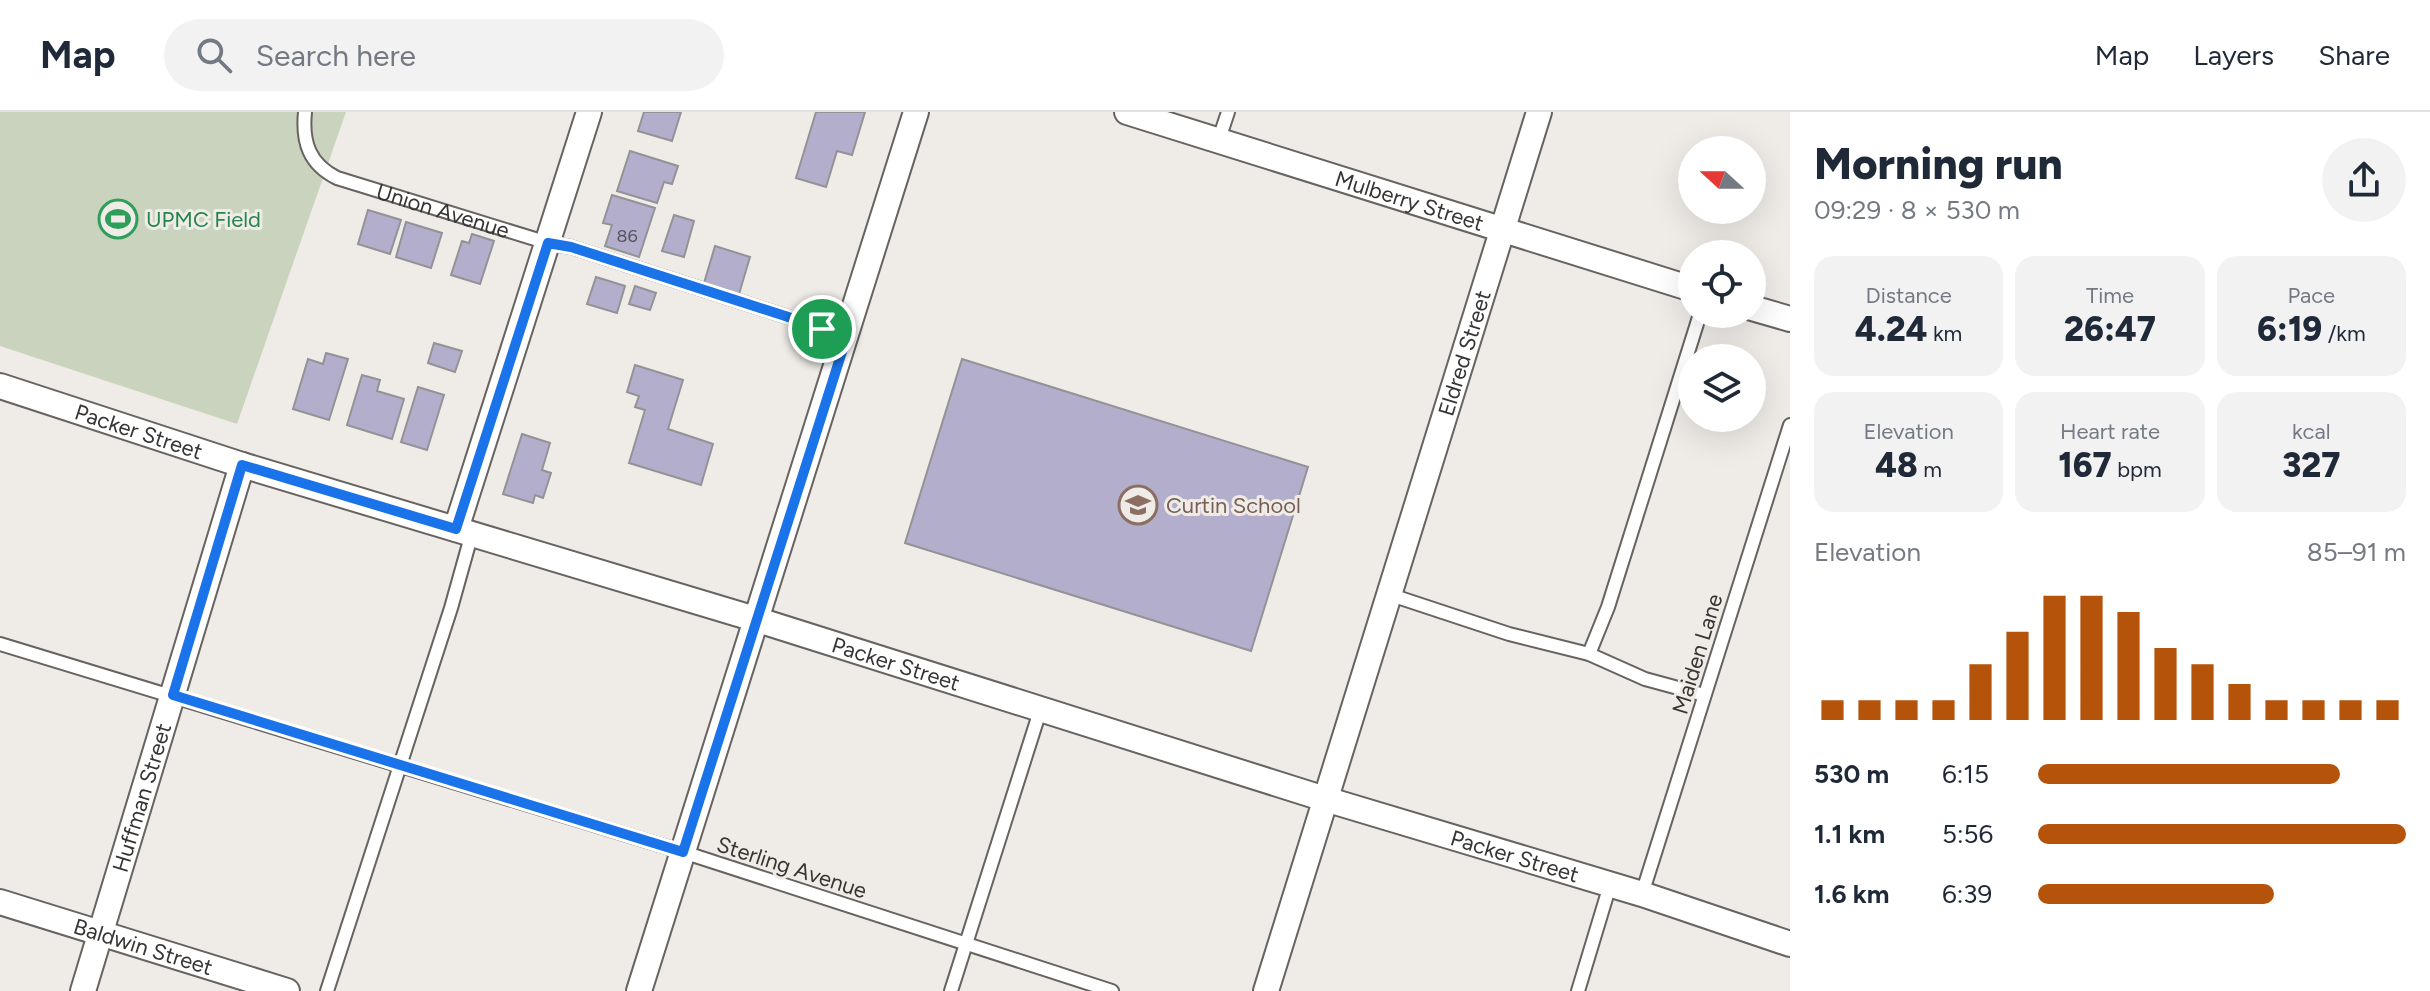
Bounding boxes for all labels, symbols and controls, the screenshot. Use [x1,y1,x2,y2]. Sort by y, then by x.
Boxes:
search box [164,19,724,91]
text: Map [40,32,116,78]
icon: search [192,33,236,77]
text: Search here [256,37,416,74]
text: Map [2095,38,2149,72]
text: Layers [2193,38,2274,72]
text: Share [2318,38,2390,72]
north arrow [1678,136,1766,224]
map controls [1678,136,1766,432]
text: Morning run [1814,137,2063,190]
button: share [2322,138,2406,222]
street label: Mulberry Street [1332,165,1487,237]
street label: Union Avenue [373,178,513,244]
text: 09:29 · 8 × 530 m [1814,194,2020,226]
sports icon: UPMC Field [97,198,139,240]
place label: UPMC Field [146,206,261,233]
house number: 86 [616,225,638,247]
button: locate [1678,240,1766,328]
text: Distance [1866,282,1952,309]
text: Time [2086,282,2134,309]
text: Pace [2287,282,2335,309]
street label: Eldred Street [1432,287,1497,419]
pin [788,295,856,363]
icon: arrive [800,307,844,351]
text: 4.24 [1855,309,1928,350]
text: 26:47 [2064,309,2156,350]
text: 6:19 [2257,309,2322,350]
text: km [1928,320,1962,347]
text: /km [2322,320,2366,347]
button: layers [1678,344,1766,432]
street label: Packer Street [71,398,206,465]
text: Elevation [1863,418,1954,445]
text: Heart rate [2060,418,2160,445]
text: kcal [2292,418,2331,445]
text: 48 [1875,445,1918,486]
text: 167 [2058,445,2112,486]
text: 327 [2282,445,2340,486]
text: m [1918,456,1942,483]
text: bpm [2112,456,2162,483]
school or university icon: Curtin School [1117,484,1159,526]
place label: Curtin School [1166,492,1301,519]
text: Elevation [1814,536,1921,568]
text: 85–91 m [2307,536,2406,568]
street label: Maiden Lane [1666,591,1729,718]
street label: Packer Street [828,631,963,697]
street label: Huffman Street [107,720,177,876]
text: 530 m [1814,758,1889,790]
text: 6:15 [1942,758,1989,790]
text: 1.1 km [1814,818,1885,850]
text: 5:56 [1942,818,1993,850]
street label: Packer Street [1447,824,1582,888]
street label: Sterling Avenue [713,831,870,904]
text: 1.6 km [1814,878,1889,910]
text: 6:39 [1942,878,1992,910]
street label: Baldwin Street [70,913,216,981]

